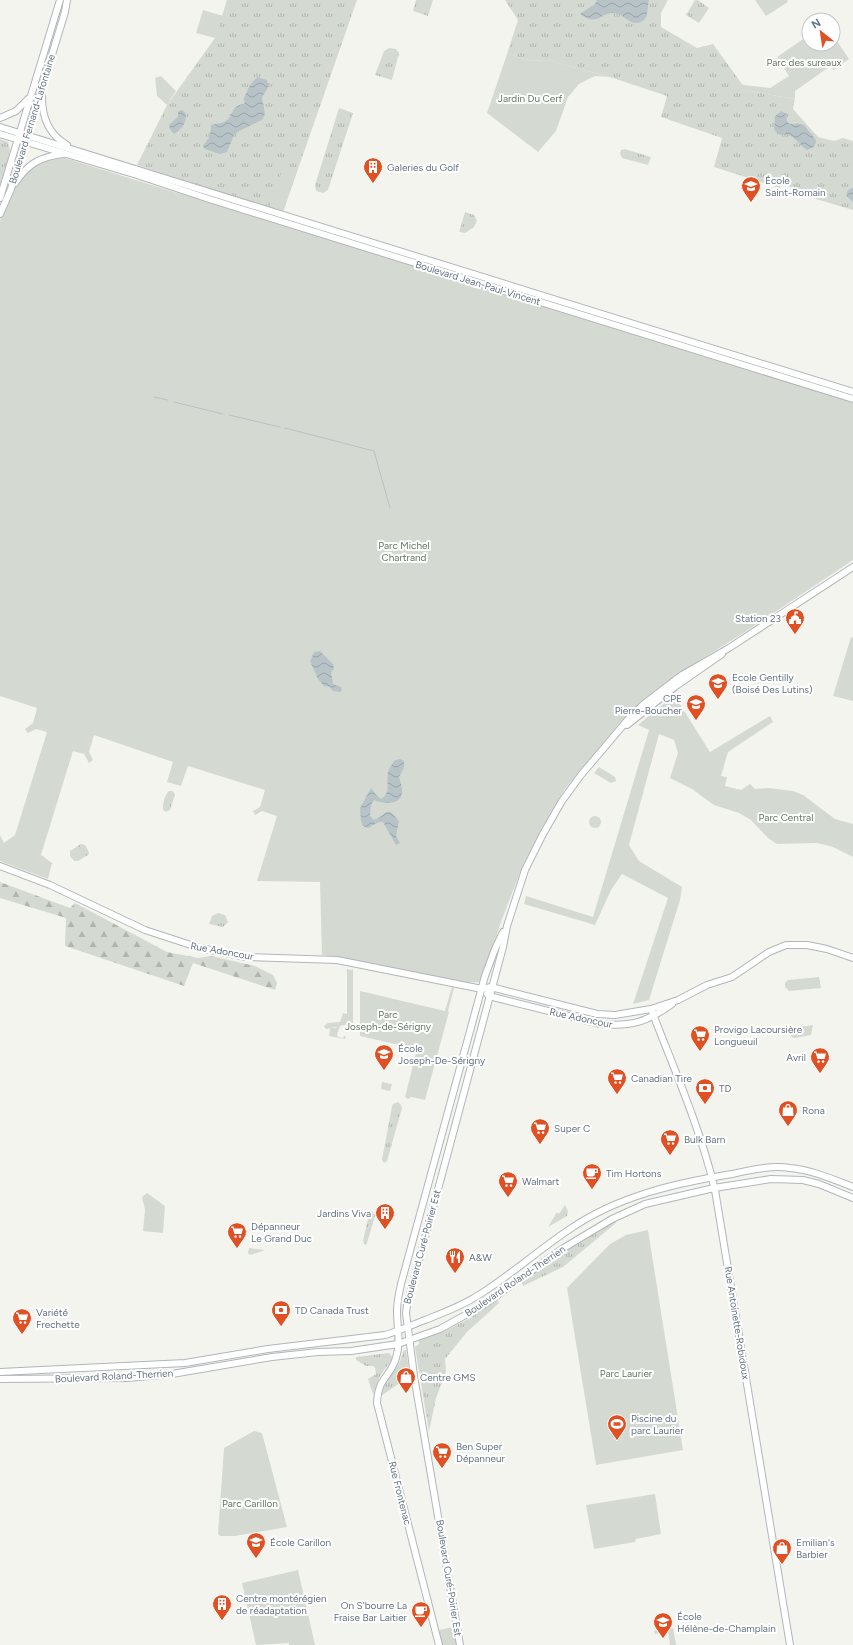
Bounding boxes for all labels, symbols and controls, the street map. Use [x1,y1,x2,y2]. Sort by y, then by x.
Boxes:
north arrow [801,12,841,52]
text: N [809,16,823,32]
street label: Boulevard Fernand-Lafontaine [6,52,58,185]
park label: Parc des sureaux [766,56,842,69]
park label: Jardin Du Cerf [498,92,563,105]
building icon: Galeries du Golf [362,156,384,184]
place label: Galeries du Golf [387,161,459,174]
place label: École Saint-Romain [765,174,826,199]
school or university icon: École Saint-Romain [740,175,762,203]
street label: Boulevard Jean-Paul-Vincent [414,258,542,308]
park label: Parc Michel Chartrand [378,539,430,564]
public building icon: Station 23 [784,607,806,635]
place label: Station 23 [735,612,781,625]
place label: Ecole Gentilly (Boisé Des Lutins) [732,671,812,696]
school or university icon: Ecole Gentilly (Boisé Des Lutins) [707,672,729,700]
place label: CPE Pierre-Boucher [615,692,683,717]
school or university icon: CPE Pierre-Boucher [685,693,707,721]
park label: Parc Central [759,811,813,824]
street label: Rue Adoncour [189,939,255,963]
street label: Rue Adoncour [548,1005,614,1031]
park label: Parc Joseph-de-Sérigny [345,1008,432,1033]
place label: Provigo Lacoursière Longueuil [714,1023,803,1048]
supermarket icon: Provigo Lacoursière Longueuil [689,1024,711,1052]
place label: École Joseph-De-Sérigny [398,1042,486,1067]
school or university icon: École Joseph-De-Sérigny [373,1043,395,1071]
supermarket icon: Avril [809,1046,831,1074]
place label: Avril [786,1051,806,1064]
supermarket icon: Canadian Tire [606,1067,628,1095]
place label: Canadian Tire [631,1072,693,1085]
bank icon: TD [694,1077,716,1105]
place label: TD [719,1082,732,1095]
shop icon: Rona [777,1099,799,1127]
place label: Rona [802,1104,825,1117]
supermarket icon: Super C [529,1117,551,1145]
place label: Super C [554,1122,590,1135]
supermarket icon: Bulk Barn [659,1128,681,1156]
place label: Bulk Barn [684,1133,726,1146]
cafe icon: Tim Hortons [581,1162,603,1190]
place label: Tim Hortons [606,1167,662,1180]
supermarket icon: Walmart [497,1170,519,1198]
place label: Walmart [522,1175,559,1188]
street label: Boulevard Curé-Poirier Est [400,1188,444,1306]
building icon: Jardins Viva [374,1202,396,1230]
place label: Jardins Viva [317,1207,371,1220]
place label: Dépanneur Le Grand Duc [251,1220,313,1245]
supermarket icon: Dépanneur Le Grand Duc [226,1221,248,1249]
street label: Boulevard Roland-Therrien [462,1242,568,1320]
restaurant icon: A&W [444,1246,466,1274]
place label: A&W [469,1251,492,1264]
street label: Rue Antoinette-Robidoux [722,1265,752,1381]
bank icon: TD Canada Trust [270,1299,292,1327]
place label: TD Canada Trust [295,1304,369,1317]
place label: Variété Frechette [36,1306,80,1331]
supermarket icon: Variété Frechette [11,1307,33,1335]
street label: Boulevard Roland-Therrien [54,1366,174,1386]
shop icon: Centre GMS [395,1366,417,1394]
park label: Parc Laurier [600,1367,653,1380]
place label: Centre GMS [420,1371,476,1384]
place label: Piscine du parc Laurier [631,1412,684,1437]
sports icon: Piscine du parc Laurier [606,1413,628,1441]
place label: Ben Super Dépanneur [456,1440,506,1465]
supermarket icon: Ben Super Dépanneur [431,1441,453,1469]
street label: Rue Frontenac [386,1460,414,1527]
park label: Parc Carillon [222,1497,278,1510]
street label: Boulevard Curé-Poirier Est [433,1519,465,1637]
school or university icon: École Carillon [245,1531,267,1559]
place label: École Carillon [270,1536,331,1549]
place label: Emilian's Barbier [796,1536,835,1561]
shop icon: Emilian's Barbier [771,1537,793,1565]
place label: Centre montérégien de réadaptation [236,1592,327,1617]
building icon: Centre montérégien de réadaptation [211,1593,233,1621]
place label: On S'bourre La Fraise Bar Laitier [334,1599,408,1624]
cafe icon: On S'bourre La Fraise Bar Laitier [410,1600,432,1628]
place label: École Hélène-de-Champlain [677,1610,776,1635]
school or university icon: École Hélène-de-Champlain [652,1611,674,1639]

